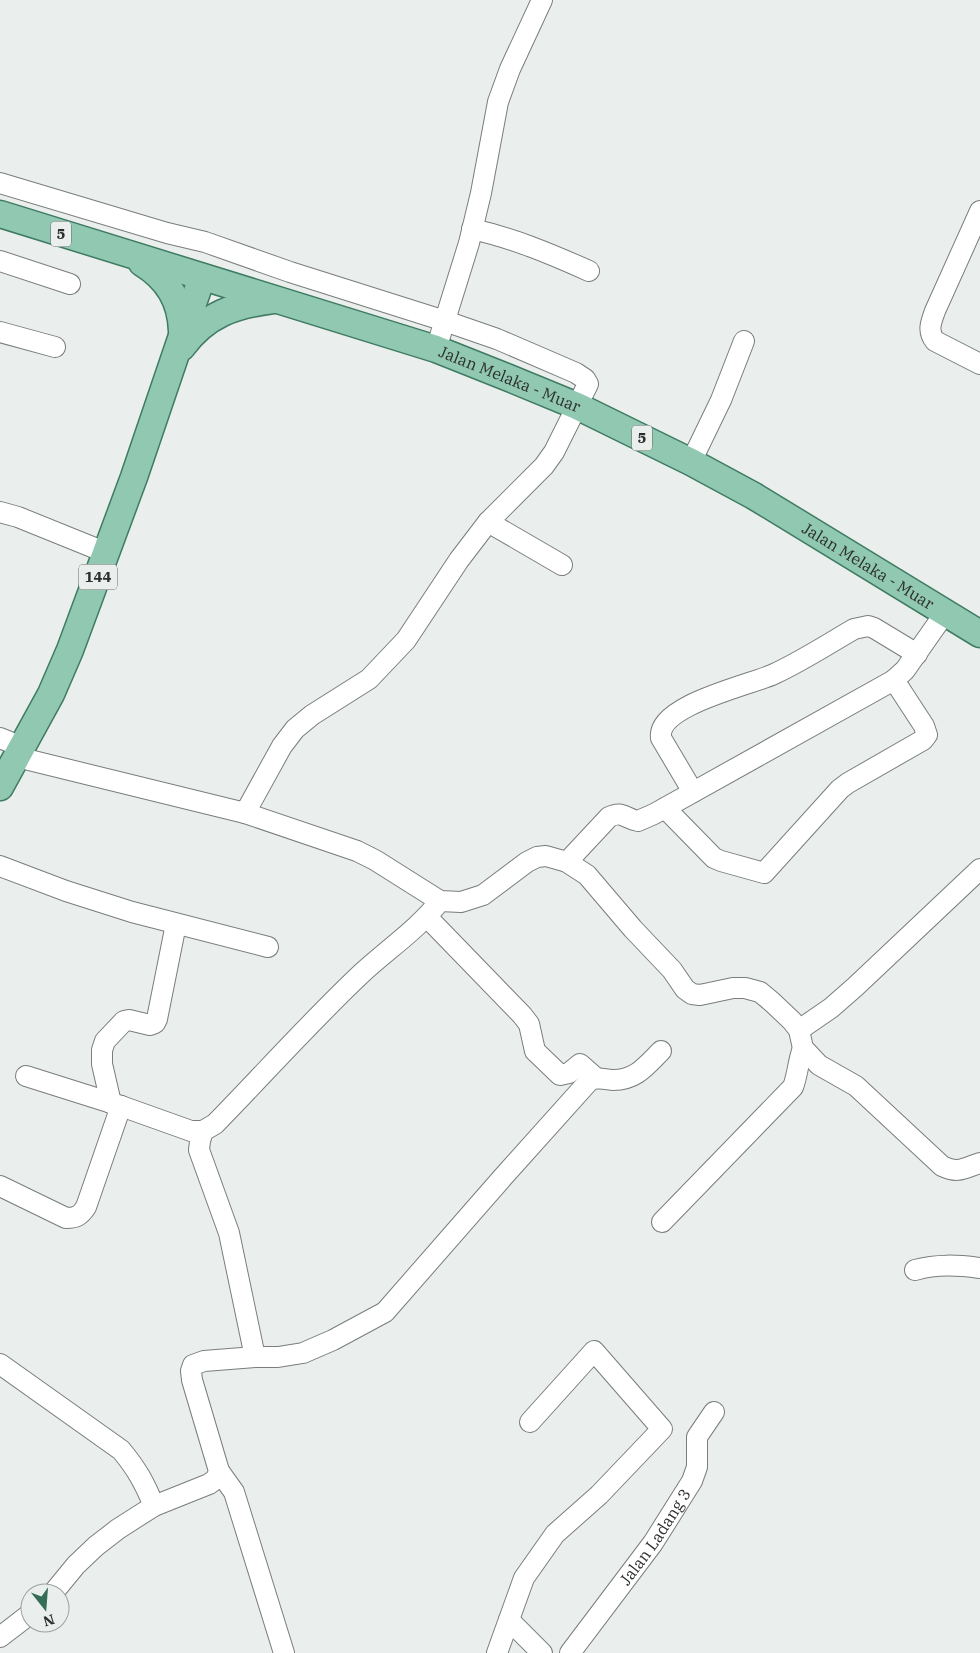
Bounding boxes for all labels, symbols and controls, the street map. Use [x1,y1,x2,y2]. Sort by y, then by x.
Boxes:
road number: 5 [51,222,71,246]
street label: Jalan Melaka - Muar [436,341,584,416]
road number: 5 [632,426,652,450]
street label: Jalan Melaka - Muar [799,518,938,614]
road number: 144 [79,564,117,590]
street label: Jalan Ladang 3 [615,1485,695,1589]
north arrow [20,1583,70,1633]
text: N [41,1610,57,1631]

